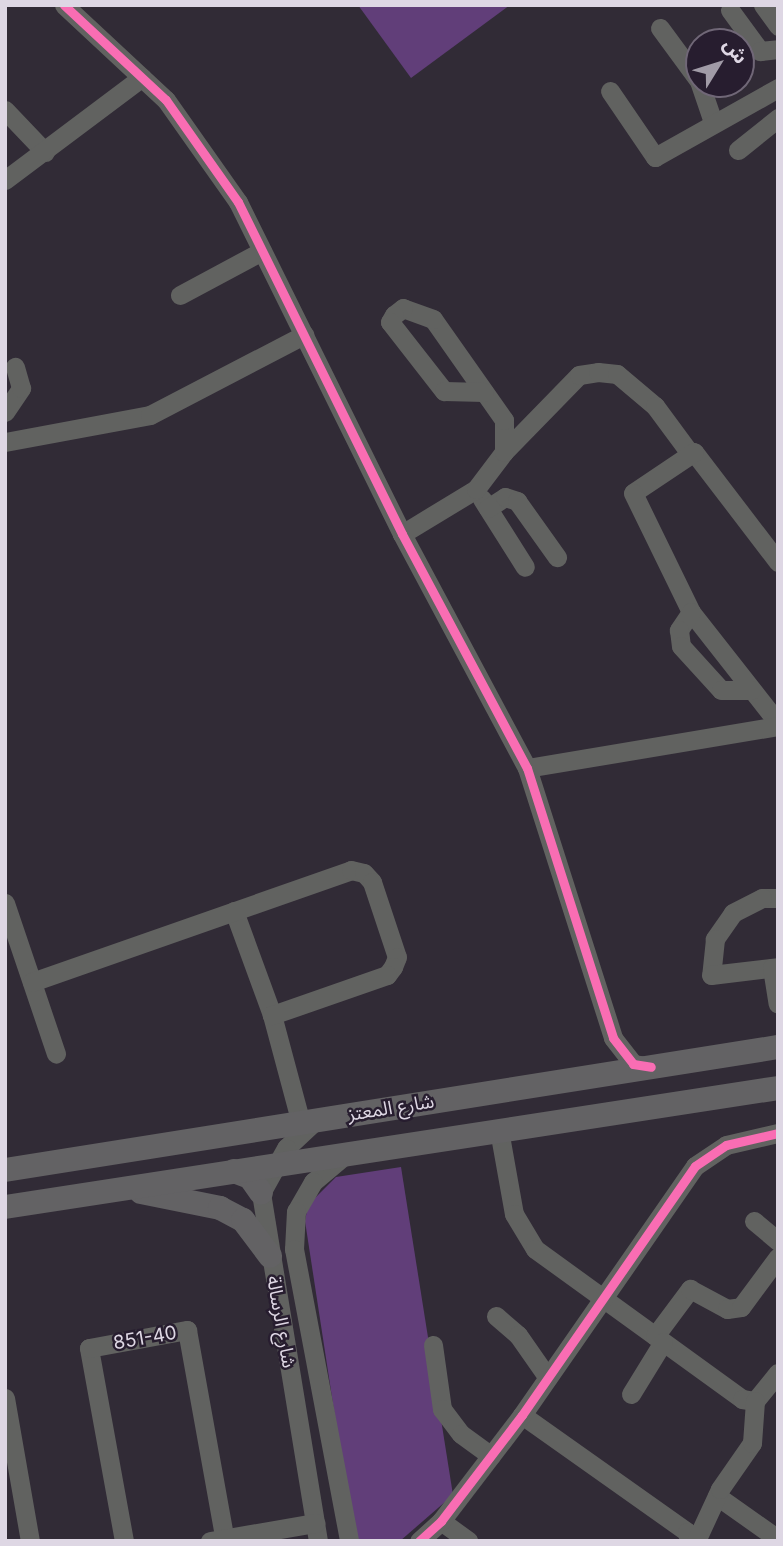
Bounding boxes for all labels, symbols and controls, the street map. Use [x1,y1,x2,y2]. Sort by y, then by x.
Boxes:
north arrow [685,28,755,98]
text: ش [718,34,752,68]
street label: شارع المعتز [346,1090,436,1126]
street label: شارع الرسالة [262,1274,300,1370]
street label: 851-40 [111,1321,179,1355]

